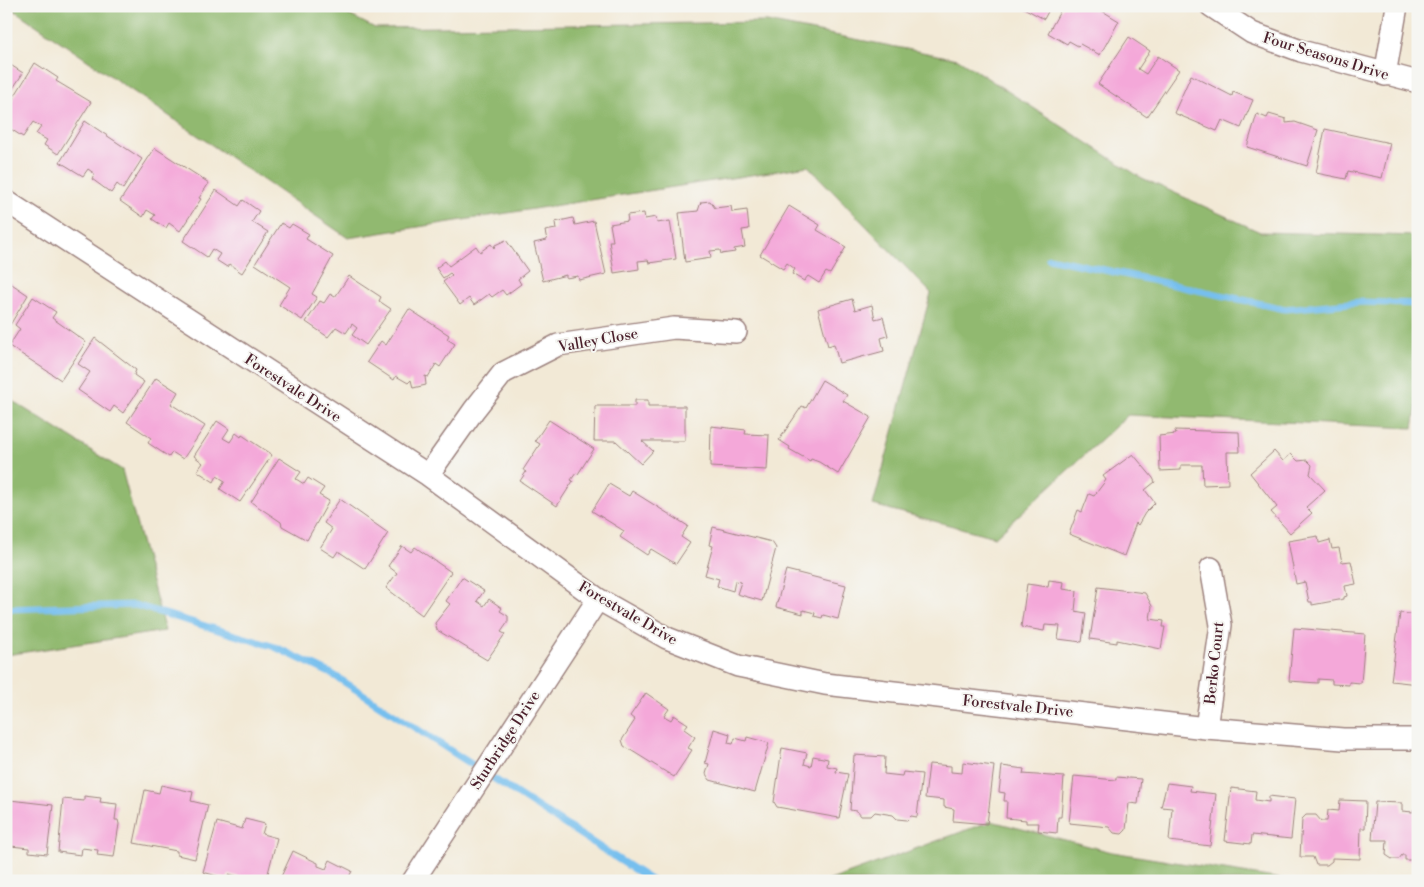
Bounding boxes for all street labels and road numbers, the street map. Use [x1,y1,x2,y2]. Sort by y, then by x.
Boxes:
street label: Four Seasons Drive [1260,28,1391,85]
street label: Valley Close [555,324,640,357]
street label: Forestvale Drive [241,350,345,427]
street label: Forestvale Drive [575,577,681,650]
street label: Berko Court [1201,620,1228,706]
street label: Sturbridge Drive [466,687,544,793]
street label: Forestvale Drive [962,691,1074,722]

